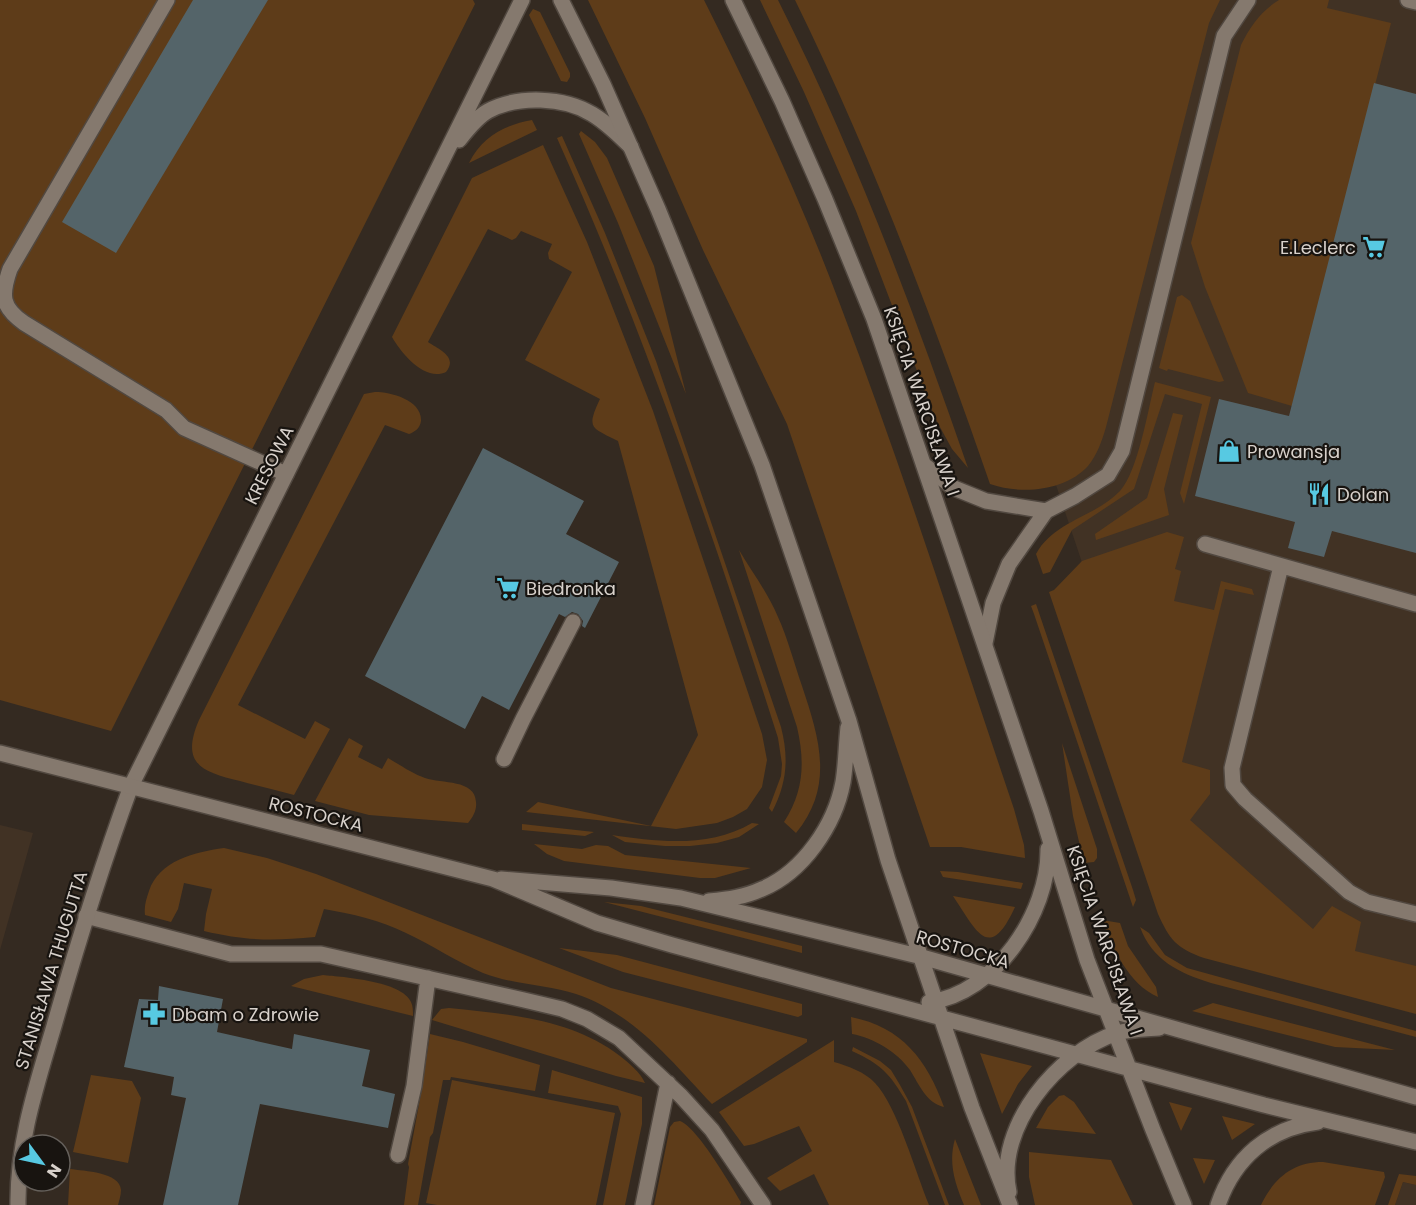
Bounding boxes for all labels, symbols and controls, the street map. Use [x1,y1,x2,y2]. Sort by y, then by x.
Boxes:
supermarket icon: E.Leclerc [1361,234,1387,260]
place label: E.Leclerc [1280,235,1356,260]
street label: KSIĘCIA WARCISŁAWA I [878,303,966,499]
street label: KRESOWA [238,421,300,509]
shop icon: Prowansja [1216,438,1242,464]
place label: Prowansja [1247,439,1340,464]
restaurant icon: Dolan [1306,481,1332,507]
place label: Dolan [1337,482,1389,507]
supermarket icon: Biedronka [495,575,521,601]
place label: Biedronka [526,576,616,601]
street label: ROSTOCKA [266,790,366,838]
street label: KSIĘCIA WARCISŁAWA I [1061,842,1149,1038]
street label: STANISŁAWA THUGUTTA [9,868,93,1072]
street label: ROSTOCKA [913,924,1013,974]
pharmacy icon: Dbam o Zdrowie [141,1001,167,1027]
place label: Dbam o Zdrowie [172,1002,319,1027]
north arrow [12,1133,72,1193]
text: N [41,1160,67,1182]

